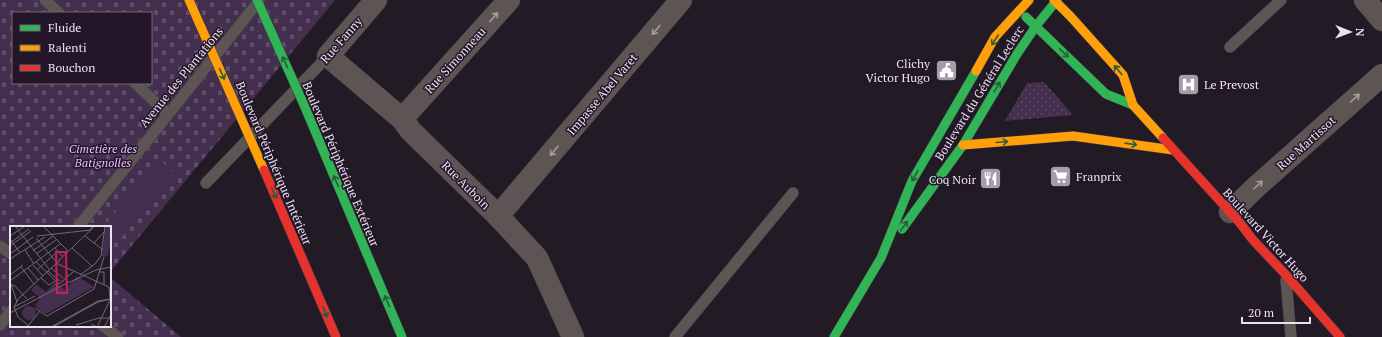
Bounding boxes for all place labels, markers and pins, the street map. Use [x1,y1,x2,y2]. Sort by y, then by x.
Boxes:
place label: Clichy Victor Hugo [865,56,931,85]
public building icon: Clichy Victor Hugo [933,57,959,83]
hospital icon: Le Prevost [1175,71,1201,97]
place label: Le Prevost [1204,77,1260,92]
supermarket icon: Franprix [1047,163,1073,189]
restaurant icon: Coq Noir [978,166,1004,192]
place label: Franprix [1076,169,1122,184]
place label: Coq Noir [929,172,976,187]

